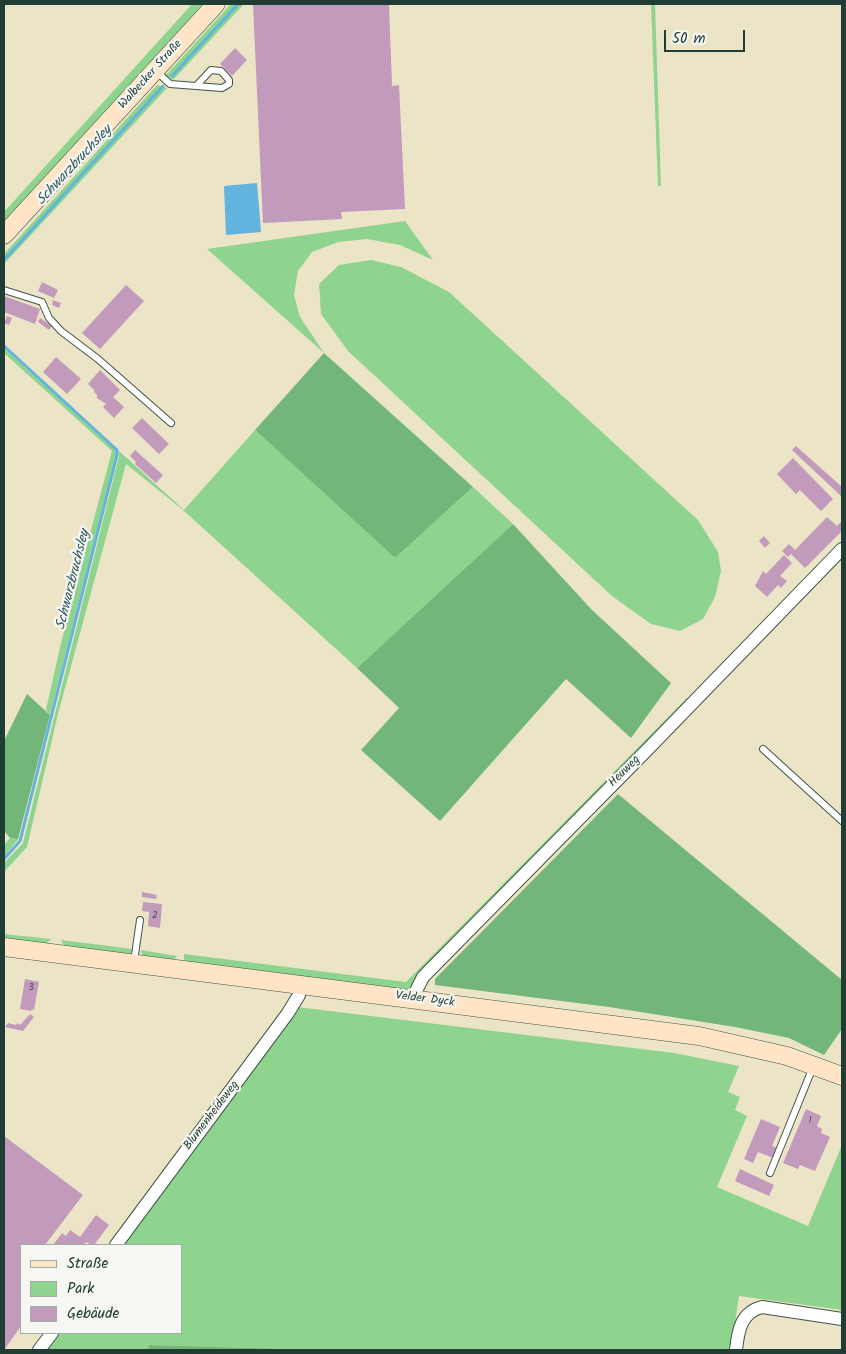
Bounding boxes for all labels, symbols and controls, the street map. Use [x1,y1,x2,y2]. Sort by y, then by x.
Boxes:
scale bar [666,20,747,52]
text: 50 m [672,27,706,51]
street label: Walbecker Straße [116,38,186,112]
water label: Schwarzbruchsley [34,123,116,209]
water label: Schwarzbruchsley [53,528,95,632]
street label: Heuweg [606,753,644,791]
house number: 2 [152,910,158,922]
house number: 3 [28,982,34,994]
street label: Velder Dyck [395,989,455,1011]
street label: Blumenheideweg [181,1079,243,1153]
house number: 1 [808,1115,812,1127]
legend [20,1244,182,1334]
text: Straße [67,1252,108,1276]
text: Park [67,1277,94,1301]
text: Gebäude [67,1302,119,1326]

